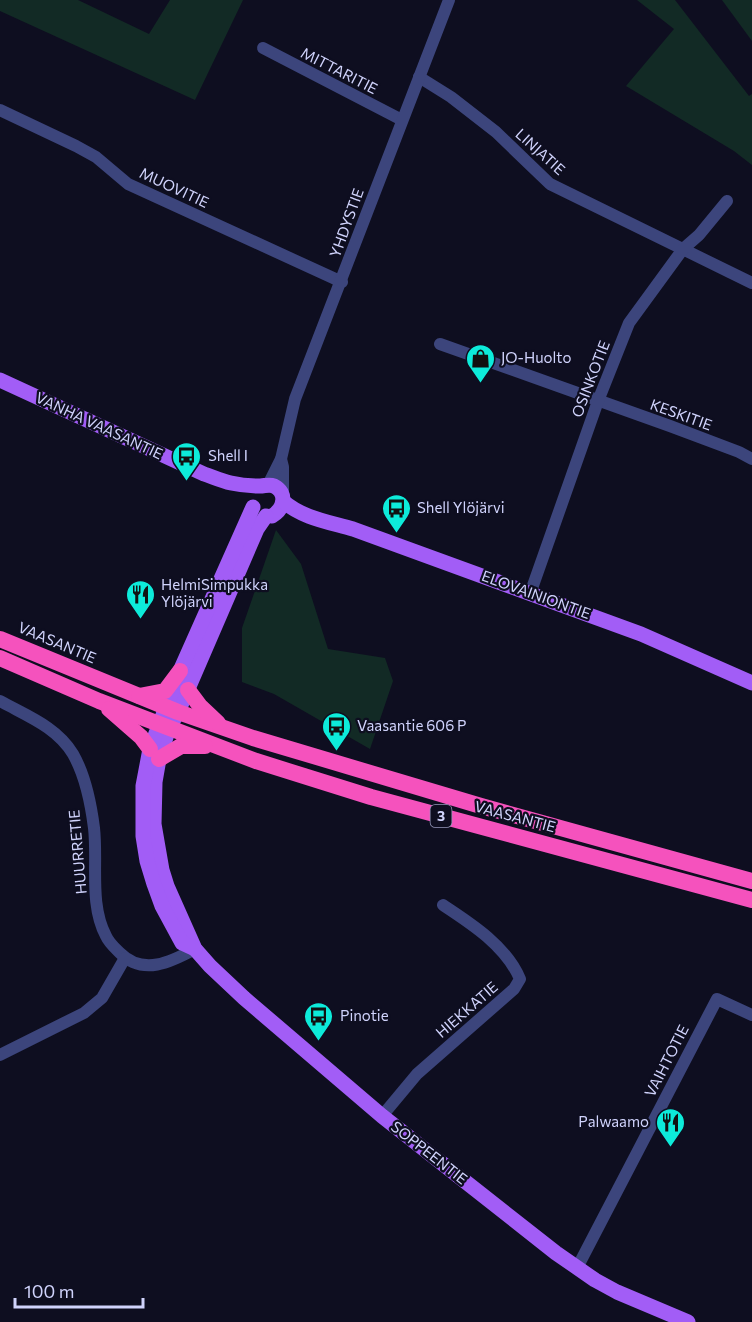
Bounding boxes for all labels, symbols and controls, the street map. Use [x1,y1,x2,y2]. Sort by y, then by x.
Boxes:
street label: MITTARITIE [298,43,381,97]
street label: LINJATIE [512,124,569,178]
street label: MUOVITIE [137,163,212,211]
street label: YHDYSTIE [325,186,367,260]
street label: OSINKOTIE [567,338,613,419]
shop icon: JO-Huolto [464,342,496,384]
place label: JO-Huolto [501,348,571,366]
street label: VANHA VAASANTIE [33,388,166,463]
street label: KESKITIE [648,395,715,434]
bus stop icon: Shell I [171,440,203,482]
place label: Shell I [208,446,248,464]
bus stop icon: Shell Ylöjärvi [380,492,412,534]
place label: Shell Ylöjärvi [417,498,505,516]
street label: ELOVAINIONTIE [479,566,593,622]
place label: HelmiSimpukka Ylöjärvi [161,575,268,610]
restaurant icon: HelmiSimpukka Ylöjärvi [124,578,156,620]
street label: VAASANTIE [16,618,99,667]
bus stop icon: Vaasantie 606 P [320,710,352,752]
place label: Vaasantie 606 P [357,716,467,734]
street label: VAASANTIE [473,797,558,836]
road number: 3 [430,805,452,827]
street label: HUURRETIE [64,809,90,895]
street label: HIEKKATIE [432,977,501,1041]
bus stop icon: Pinotie [303,1000,335,1042]
place label: Pinotie [340,1006,389,1024]
street label: VAIHTOTIE [640,1021,692,1100]
restaurant icon: Palwaamo [654,1106,686,1148]
place label: Palwaamo [578,1112,649,1130]
street label: SOPPEENTIE [388,1117,471,1188]
scale bar [15,1271,142,1309]
text: 100 m [24,1280,74,1302]

